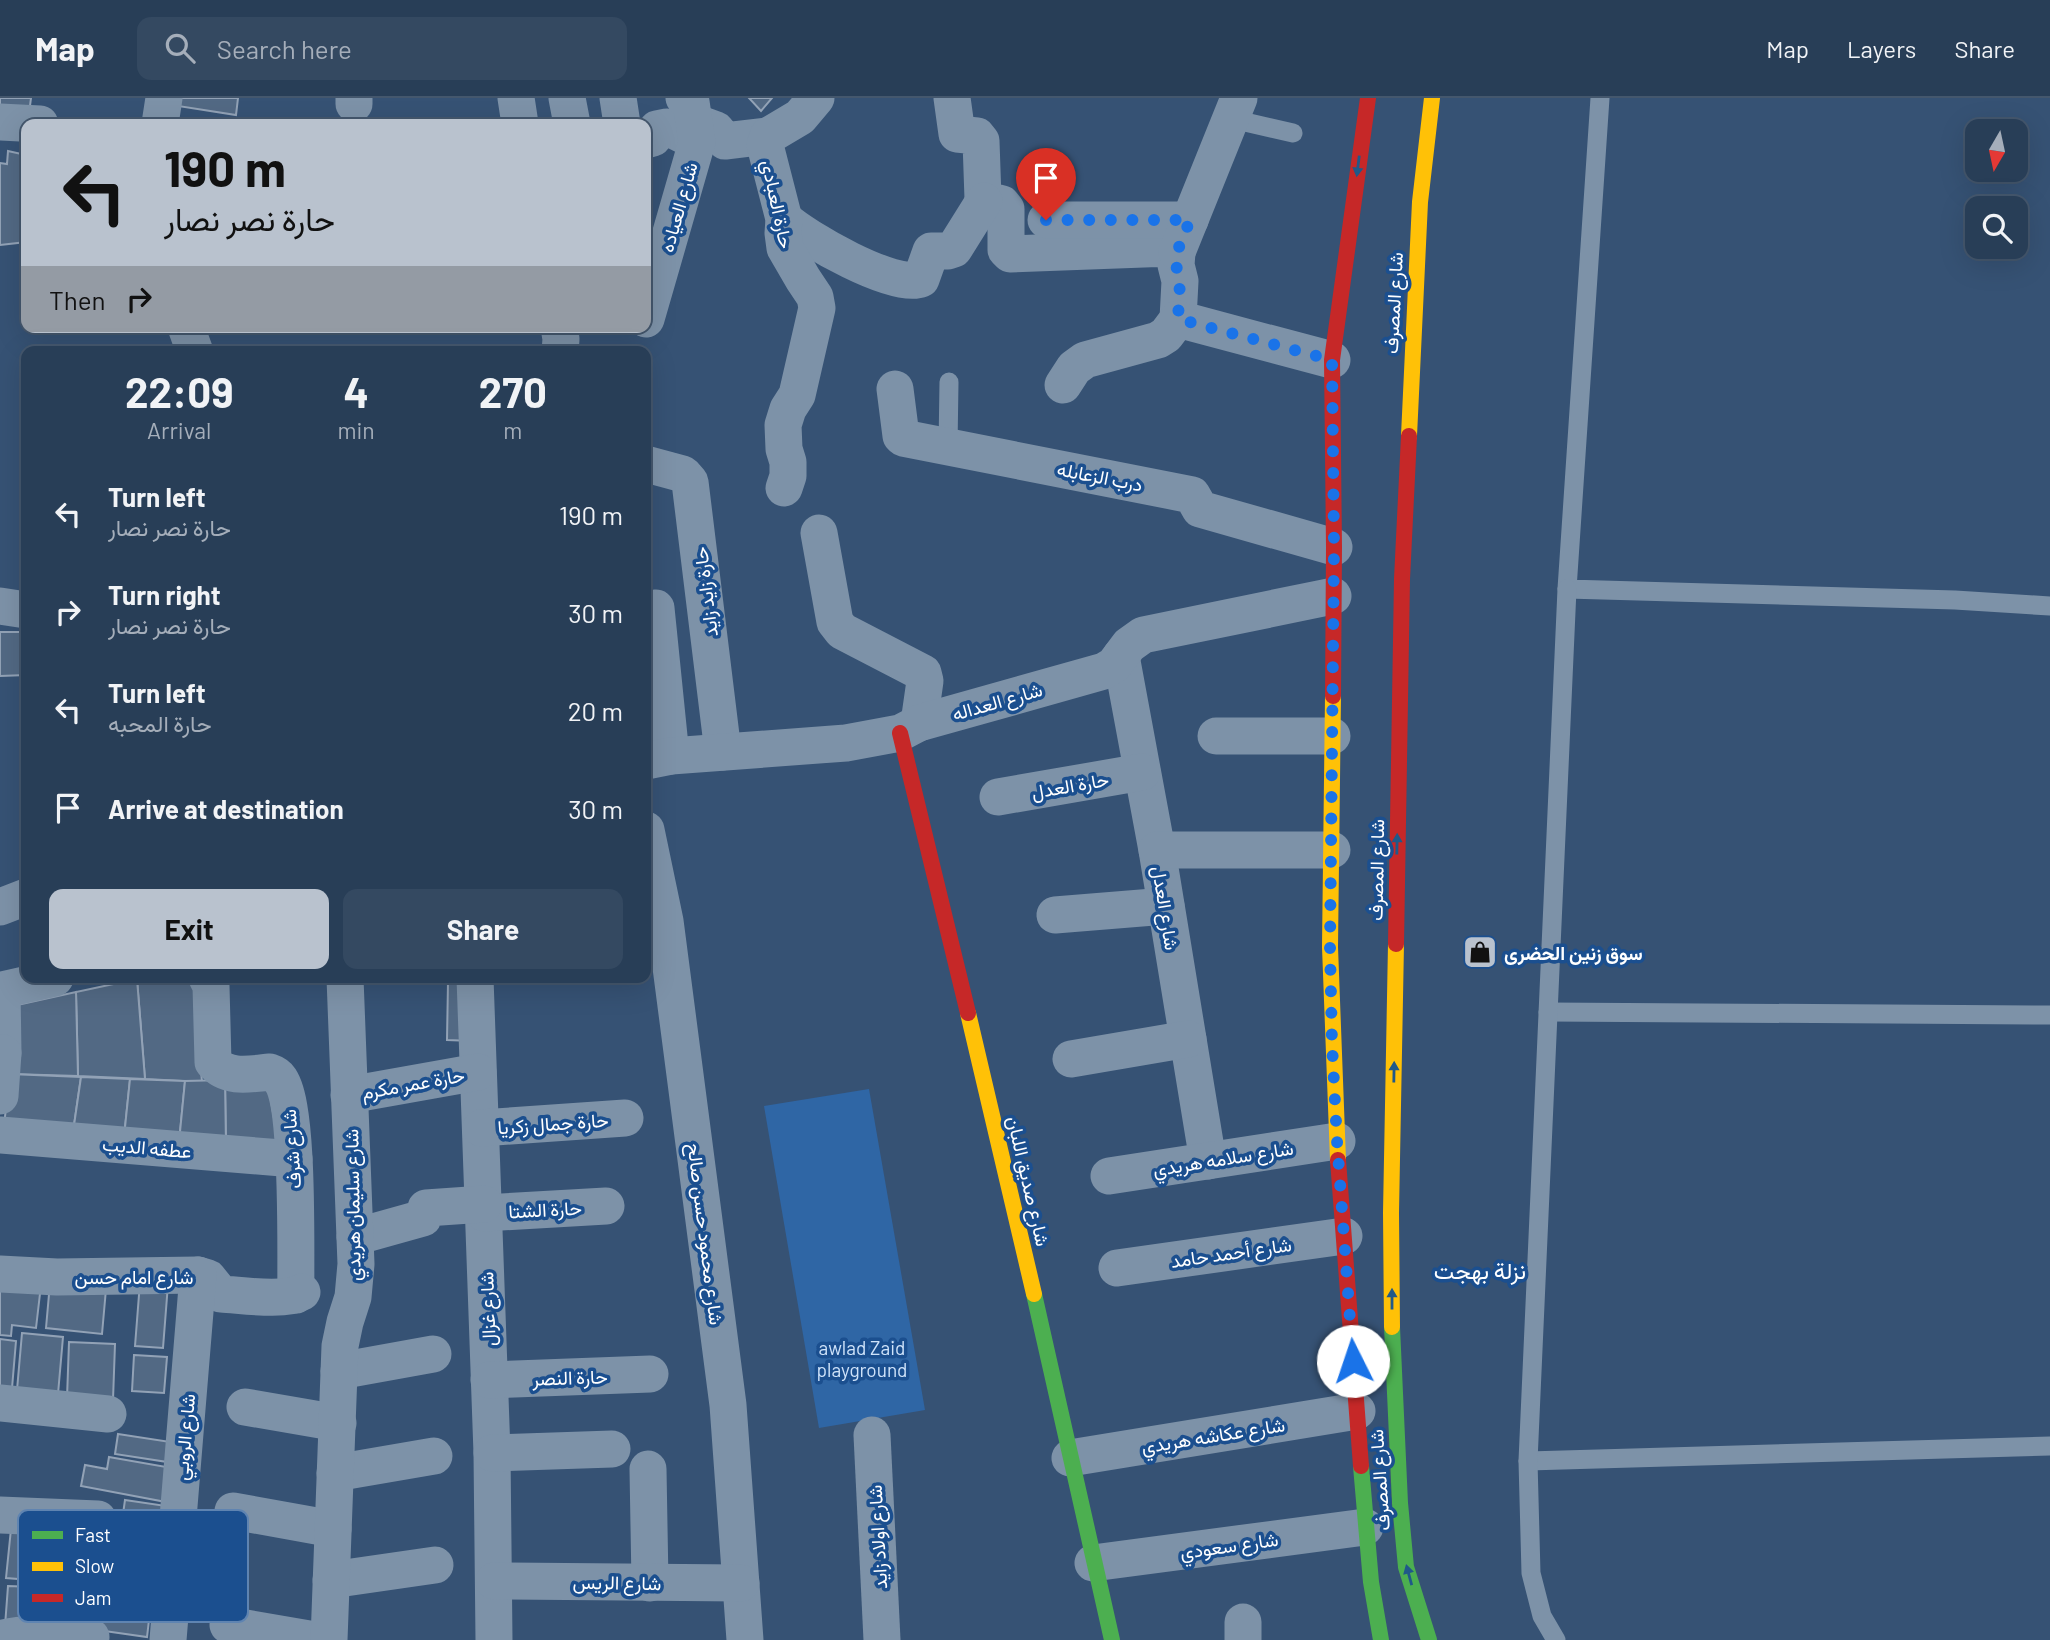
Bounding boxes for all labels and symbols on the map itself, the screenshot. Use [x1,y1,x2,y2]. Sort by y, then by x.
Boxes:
north arrow [1965,119,2028,182]
pin [1016,148,1076,220]
one-way arrow [1353,155,1364,177]
street label: حارة العبادي [752,158,799,252]
street label: شارع العياده [654,159,704,255]
street label: شارع المصرف [1379,252,1409,354]
street label: درب الزعابله [1055,456,1145,497]
street label: حارة زايد زايد [688,546,723,638]
street label: شارع العداله [949,677,1045,727]
street label: حارة العدل [1029,767,1111,804]
street label: شارع المصرف [1364,819,1390,921]
one-way arrow [1392,833,1403,855]
street label: شارع العدل [1146,864,1184,952]
shop icon: سوق زنين الحضرى [1461,933,1499,971]
place label: سوق زنين الحضرى [1504,941,1643,966]
one-way arrow [1388,1060,1400,1082]
street label: حارة عمر مكرم [360,1063,467,1105]
street label: شارع شرف [277,1108,307,1189]
street label: حارة جمال زكريا [497,1108,609,1139]
street label: شارع صديق اللبان [1001,1114,1055,1249]
street label: شارع سليمان هريدي [339,1128,370,1281]
street label: عطفه الديب [101,1132,193,1163]
street label: شارع سلامه هريدي [1151,1136,1296,1185]
street label: شارع محمود حسن صالح [680,1142,729,1327]
street label: حارة الشتا [508,1196,582,1223]
street label: شارع أحمد حامد [1169,1232,1293,1274]
district label: نزلة بهجت [1434,1256,1526,1286]
street label: شارع امام حسن [74,1265,194,1290]
street label: شارع غزال [474,1271,502,1347]
one-way arrow [1386,1288,1397,1310]
position arrow [1316,1324,1390,1398]
park label: awlad Zaid playground [817,1336,907,1381]
street label: حارة النصر [531,1364,608,1391]
street label: شارع الروبي [169,1393,204,1482]
street label: شارع عكاشه هريدي [1139,1412,1287,1463]
street label: شارع المصرف [1364,1428,1396,1531]
street label: شارع اولاد زايد [863,1484,893,1590]
legend [18,1510,248,1622]
text: Fast [75,1523,111,1546]
street label: شارع سعودي [1178,1527,1280,1568]
text: Slow [75,1554,114,1577]
one-way arrow [1403,1564,1414,1586]
street label: شارع الريس [572,1570,662,1596]
text: Jam [75,1586,111,1609]

